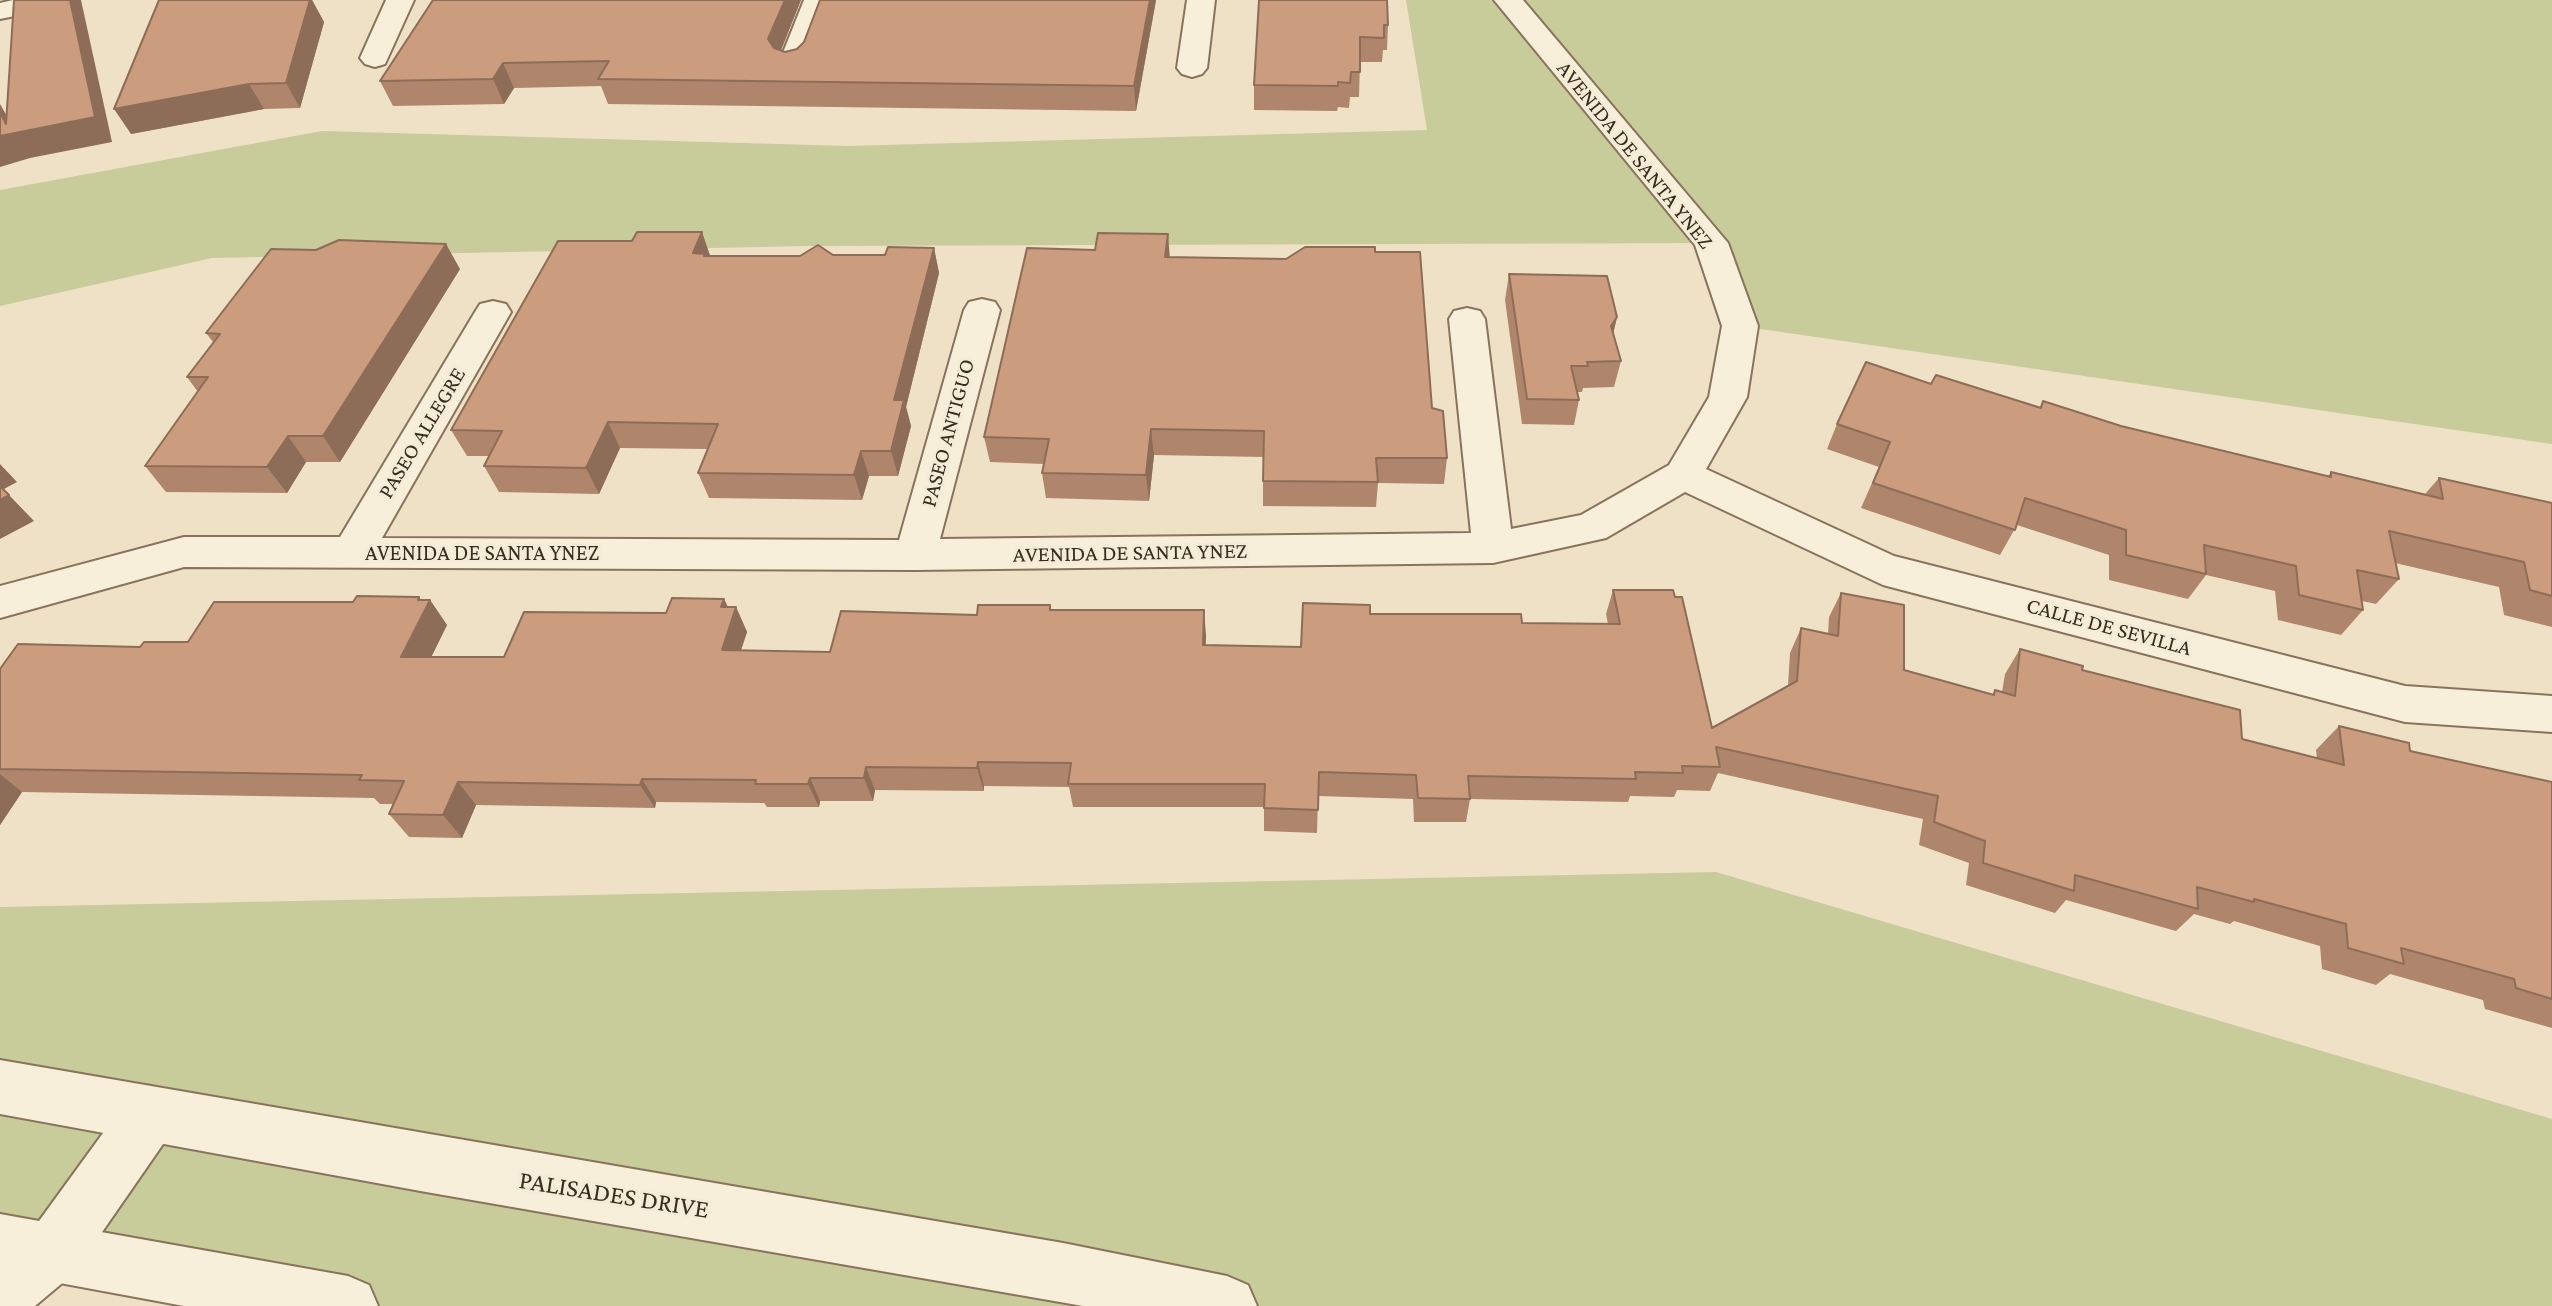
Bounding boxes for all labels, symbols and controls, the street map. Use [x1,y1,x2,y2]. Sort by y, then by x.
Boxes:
street label: AVENIDA DE SANTA YNEZ [1551,56,1719,254]
street label: PASEO ANTIGUO [916,356,980,510]
street label: PASEO ALLEGRE [373,363,471,503]
street label: AVENIDA DE SANTA YNEZ [1013,538,1247,568]
street label: AVENIDA DE SANTA YNEZ [365,540,599,566]
street label: CALLE DE SEVILLA [2024,592,2194,662]
street label: PALISADES DRIVE [517,1165,711,1225]

